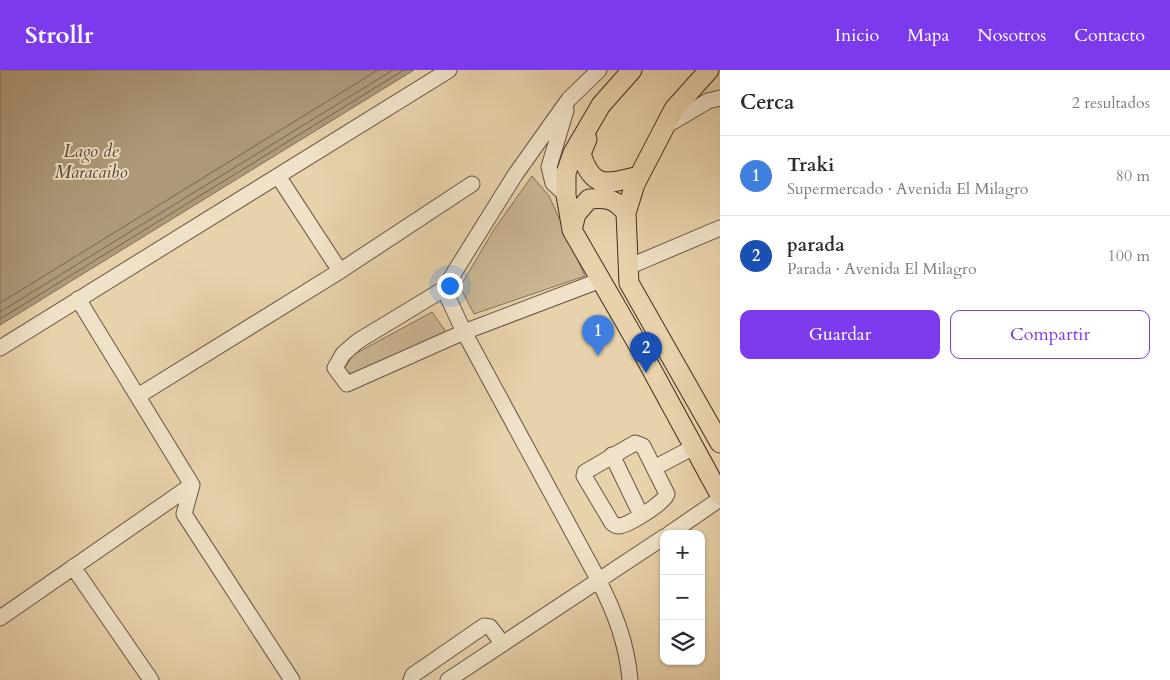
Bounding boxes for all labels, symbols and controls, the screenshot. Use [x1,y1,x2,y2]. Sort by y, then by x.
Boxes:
text: Strollr [25,19,93,52]
text: Inicio [835,23,879,48]
text: Mapa [907,23,949,48]
text: Nosotros [977,23,1046,48]
text: Contacto [1074,23,1145,48]
text: Cerca [740,88,794,117]
text: 2 resultados [1072,92,1150,114]
water label: Lago de Maracaibo [54,139,128,185]
text: Traki [787,152,834,178]
text: 1 [752,165,760,187]
text: 80 m [1116,165,1150,187]
text: Supermercado · Avenida El Milagro [787,178,1028,200]
text: parada [787,232,845,258]
text: 2 [752,245,760,267]
text: 100 m [1108,245,1150,267]
text: Parada · Avenida El Milagro [787,258,977,280]
your location [437,273,463,299]
button: Guardar [740,310,940,359]
button: Compartir [950,310,1150,359]
pin: 1 [582,315,614,356]
pin: 2 [630,332,662,373]
map controls [660,530,705,665]
button: + [660,530,705,575]
button: − [660,575,705,620]
button: layers [660,620,705,665]

